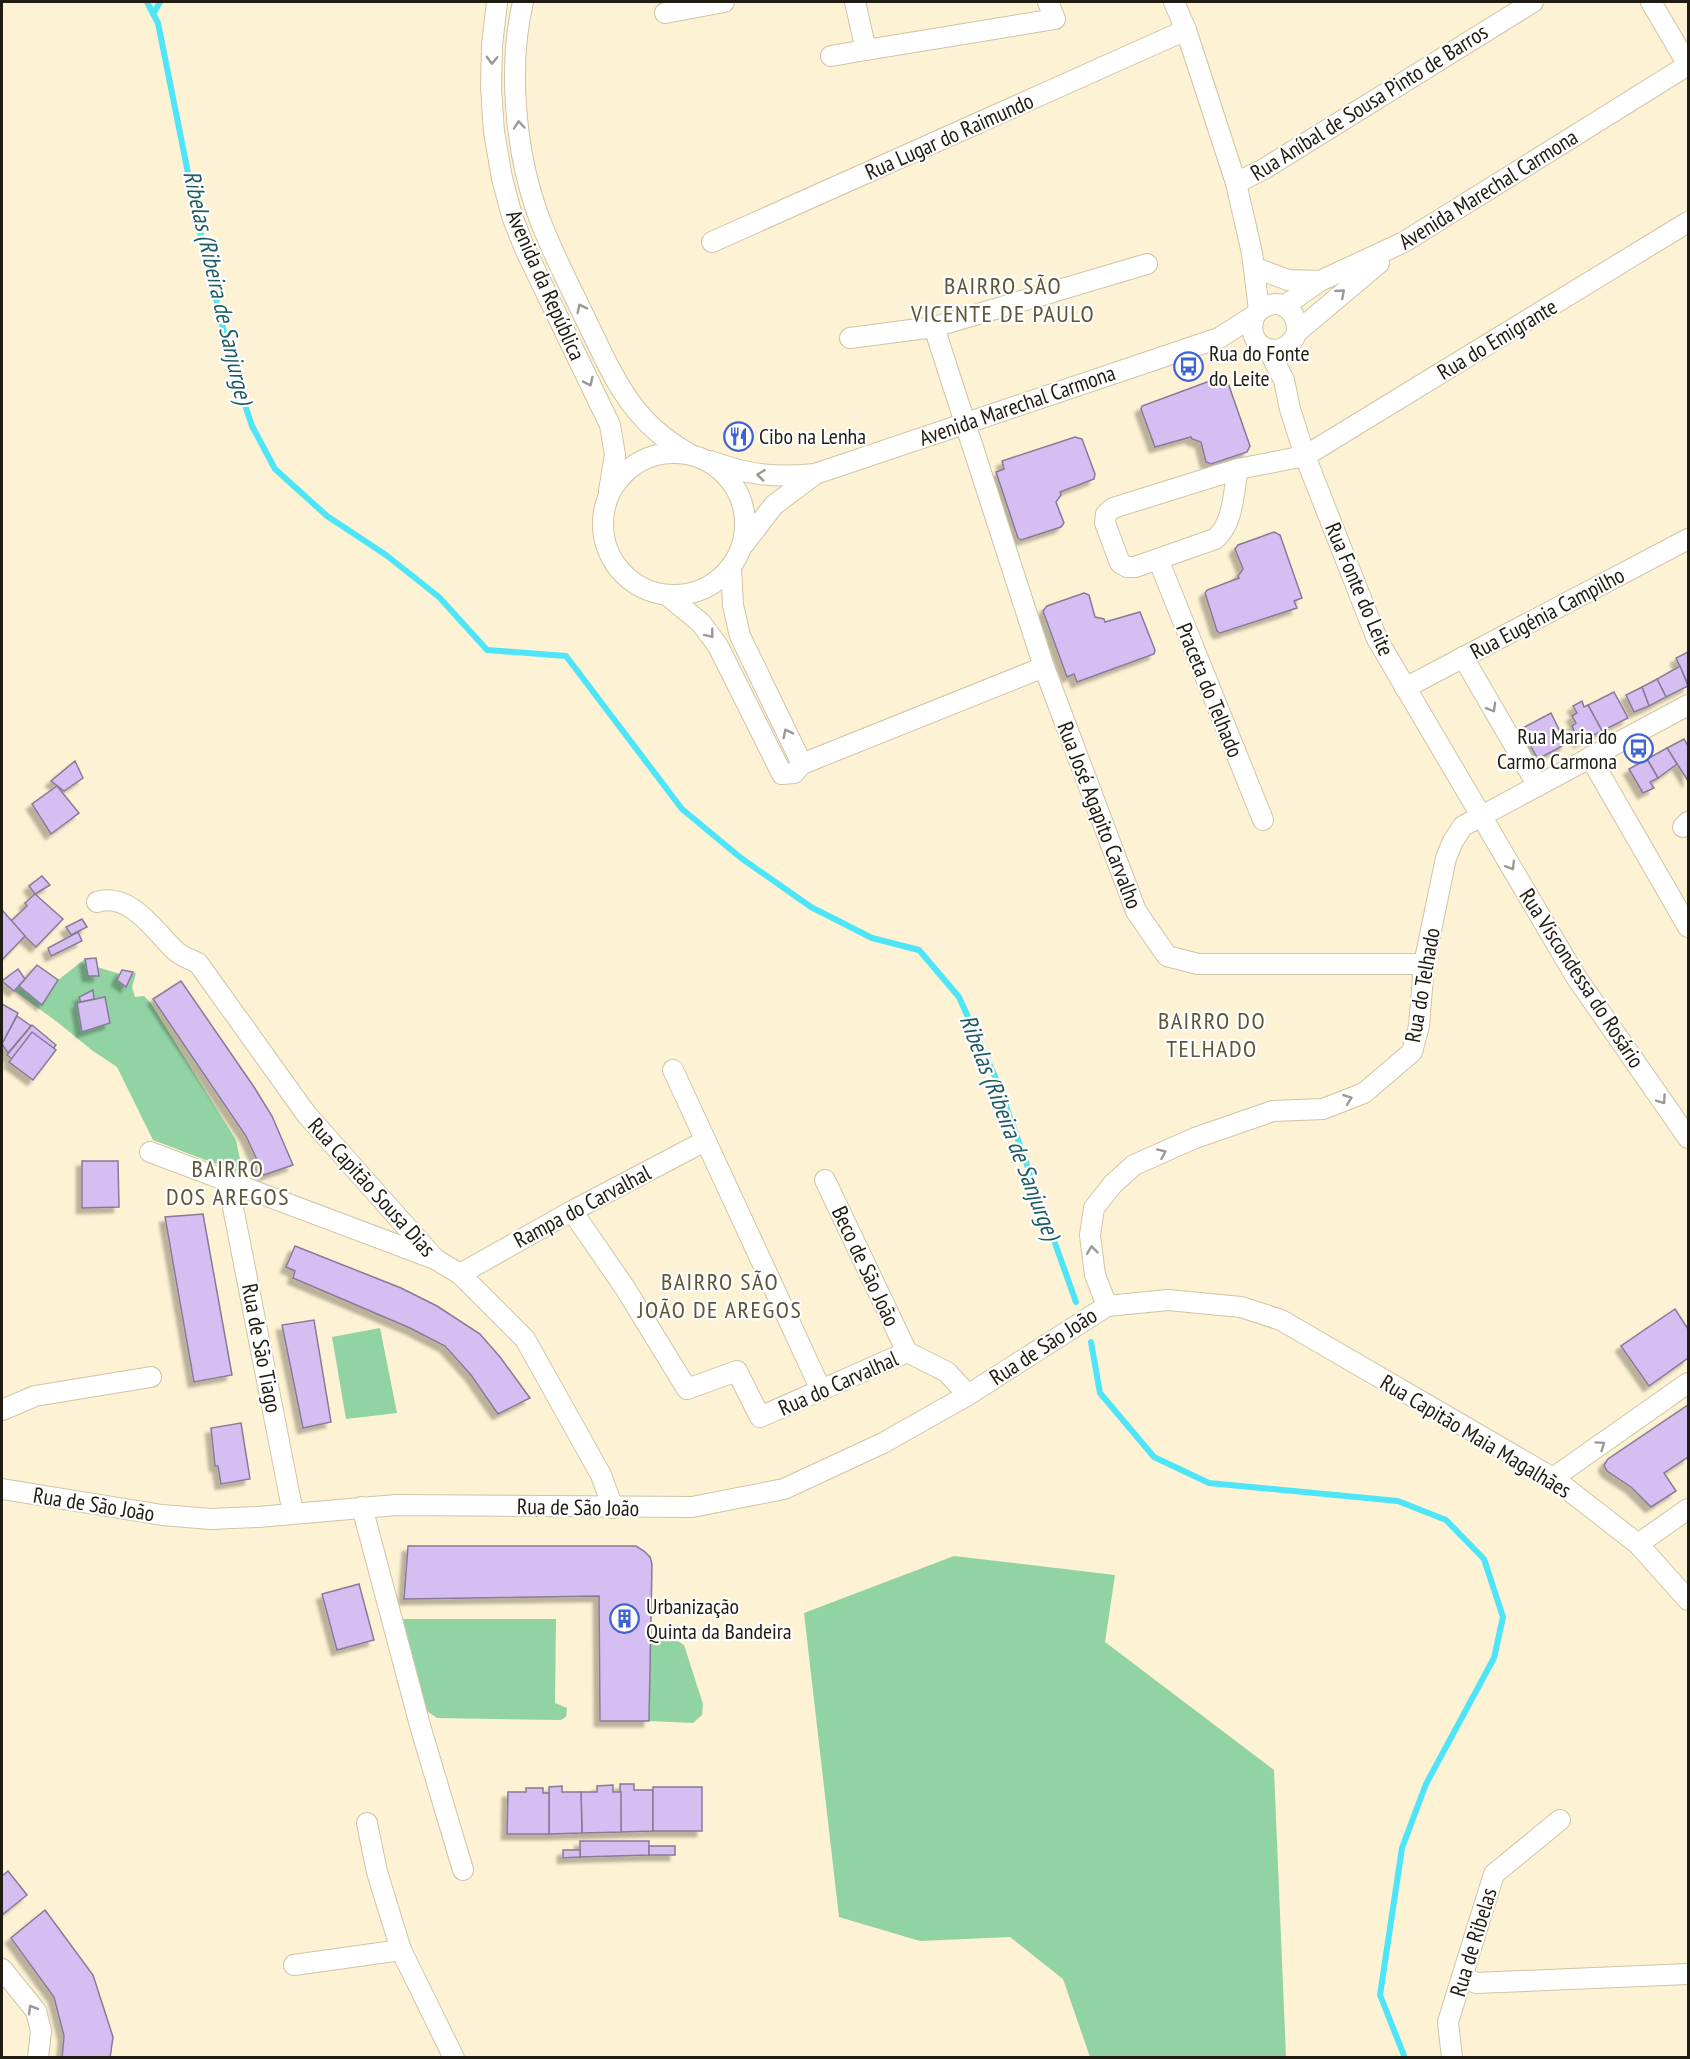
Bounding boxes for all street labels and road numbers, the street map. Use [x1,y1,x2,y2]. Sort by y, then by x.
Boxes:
street label: Rua Aníbal de Sousa Pinto de Barros [1245,17,1493,187]
street label: Rua Lugar do Raimundo [860,86,1038,186]
street label: Avenida Marechal Carmona [1393,123,1583,255]
street label: Avenida da República [500,205,592,365]
street label: Rua do Emigrante [1432,292,1562,386]
street label: Avenida Marechal Carmona [915,358,1119,452]
street label: Rua Fonte do Leite [1319,518,1401,660]
street label: Rua Eugénia Campilho [1465,561,1629,665]
street label: Praceta do Telhado [1170,619,1250,761]
street label: Rua José Agapito Carvalho [1051,718,1149,912]
street label: Rua Viscondessa do Rosário [1513,883,1651,1073]
street label: Rua do Telhado [1398,925,1446,1045]
street label: Rua Capitão Sousa Dias [302,1112,442,1262]
street label: Rampa do Carvalhal [509,1158,656,1254]
street label: Beco de São João [826,1201,906,1331]
street label: Rua de São Tiago [236,1281,288,1415]
street label: Rua de São João [984,1301,1102,1391]
street label: Rua do Carvalhal [774,1344,903,1422]
street label: Rua Capitão Maia Magalhães [1375,1368,1577,1504]
street label: Rua de São João [31,1481,157,1527]
street label: Rua de São João [517,1492,639,1522]
street label: Rua de Ribelas [1443,1884,1503,2000]

